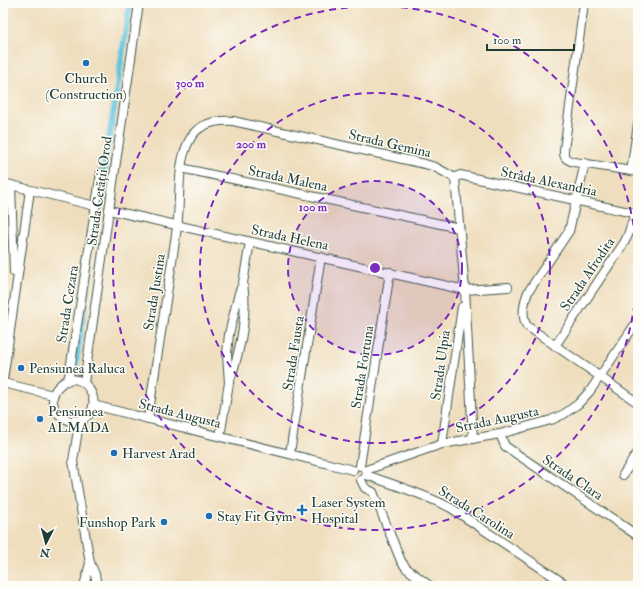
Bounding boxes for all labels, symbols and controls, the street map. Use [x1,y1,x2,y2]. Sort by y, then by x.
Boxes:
scale bar [487,26,574,52]
text: 100 m [493,33,522,48]
marker: Church (Construction) [81,58,91,68]
place label: Church (Construction) [45,70,127,103]
text: 300 m [176,76,205,91]
street label: Strada Gemina [347,126,433,161]
street label: Strada Cetății Orod [83,135,116,247]
text: 200 m [236,137,267,152]
street label: Strada Malena [247,162,329,195]
street label: Strada Alexandria [499,163,599,200]
text: 100 m [299,200,328,215]
street label: Strada Helena [250,221,330,254]
street label: Strada Afrodita [557,234,618,314]
street label: Strada Justina [140,252,169,332]
centre of rings [368,261,382,275]
street label: Strada Cezara [53,264,82,344]
street label: Strada Fausta [279,314,308,392]
street label: Strada Fortuna [348,324,378,410]
street label: Strada Ulpia [427,329,455,401]
place label: Pensiunea Raluca [29,360,126,377]
marker: Pensiunea Raluca [16,363,26,373]
street label: Strada Augusta [137,395,223,432]
street label: Strada Augusta [454,402,540,437]
place label: Pensiunea ALMADA [47,403,110,436]
marker: Pensiunea ALMADA [35,414,45,424]
place label: Harvest Arad [122,445,195,462]
marker: Harvest Arad [109,448,119,458]
street label: Strada Clara [539,451,606,504]
street label: Strada Carolina [435,482,518,543]
place label: Laser System Hospital [311,494,386,528]
marker: Laser System Hospital [296,504,308,516]
place label: Stay Fit Gym [217,508,293,526]
marker: Stay Fit Gym [204,511,214,521]
place label: Funshop Park [79,514,156,532]
marker: Funshop Park [159,517,169,527]
north arrow [26,523,66,563]
text: N [38,545,52,560]

